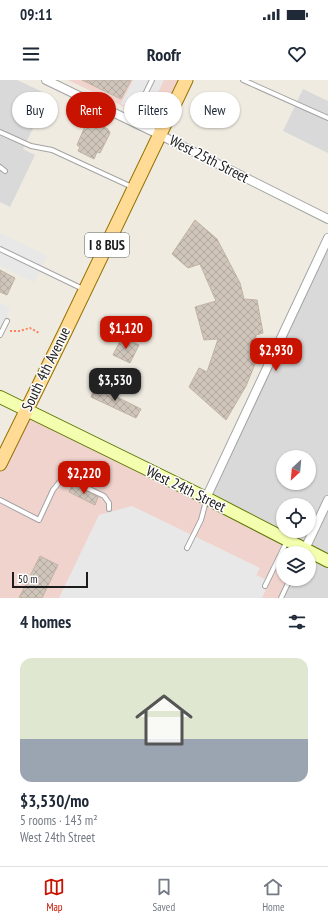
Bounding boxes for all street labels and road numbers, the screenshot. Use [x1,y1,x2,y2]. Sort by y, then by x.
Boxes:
street label: West 25th Street [166,130,252,187]
road number: I 8 BUS [85,233,129,257]
street label: South 4th Avenue [17,323,74,414]
street label: West 24th Street [143,461,229,516]

